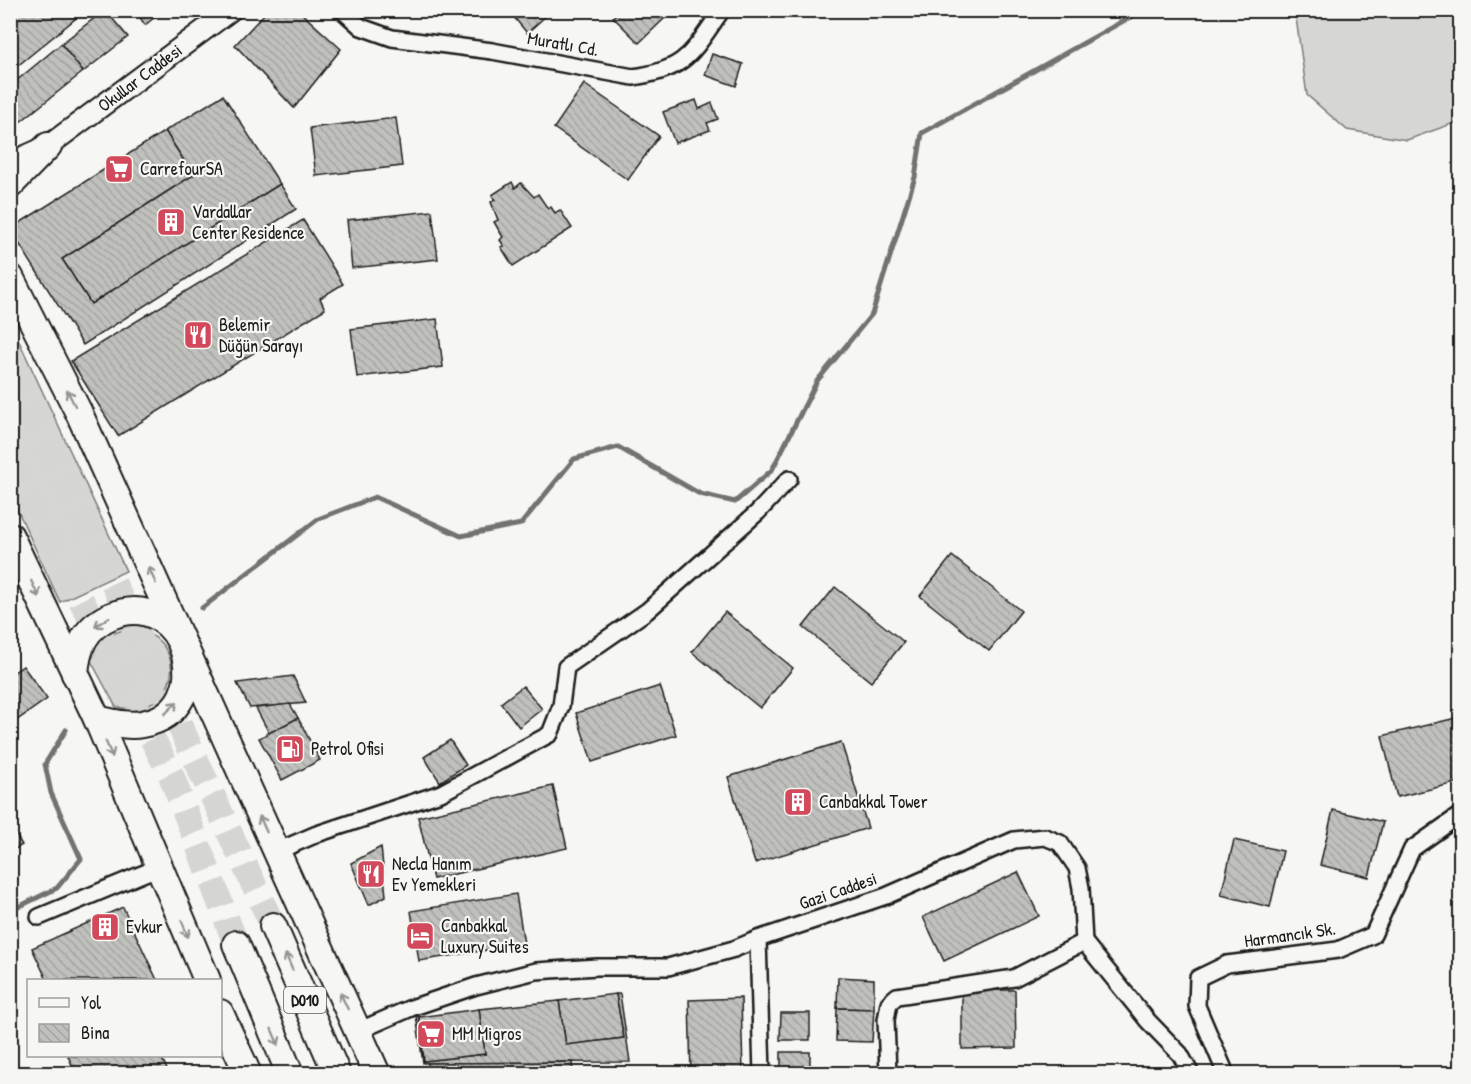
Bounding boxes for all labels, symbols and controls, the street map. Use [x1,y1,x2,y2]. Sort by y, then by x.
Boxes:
street label: Muratlı Cd. [526,25,601,62]
street label: Okullar Caddesi [92,38,187,118]
supermarket icon: CarrefourSA [103,153,135,185]
place label: CarrefourSA [140,156,223,181]
place label: Vardallar Center Residence [192,199,304,245]
building icon: Vardallar Center Residence [155,206,187,238]
place label: Belemir Düğün Sarayı [219,312,303,358]
restaurant icon: Belemir Düğün Sarayı [182,319,214,351]
one-way arrow [65,389,76,407]
one-way arrow [145,566,156,584]
one-way arrow [30,580,41,598]
one-way arrow [93,615,110,628]
one-way arrow [163,701,178,715]
fuel station icon: Petrol Ofisi [274,733,306,765]
place label: Petrol Ofisi [311,736,384,761]
one-way arrow [104,740,115,758]
building icon: Canbakkal Tower [782,786,814,818]
place label: Canbakkal Tower [819,789,928,814]
one-way arrow [257,815,268,833]
place label: Necla Hanım Ev Yemekleri [392,851,476,897]
restaurant icon: Necla Hanım Ev Yemekleri [355,858,387,890]
street label: Gazi Caddesi [796,866,880,915]
building icon: Evkur [89,911,121,943]
place label: Canbakkal Luxury Suites [441,913,529,959]
place label: Evkur [126,914,163,939]
street label: Harmancık Sk. [1243,916,1337,953]
one-way arrow [180,919,191,938]
hotel icon: Canbakkal Luxury Suites [404,920,436,952]
one-way arrow [282,953,293,971]
legend [27,979,222,1057]
road number: D010 [284,987,326,1013]
text: Yol [81,990,101,1015]
one-way arrow [338,992,349,1010]
supermarket icon: MM Migros [415,1018,447,1050]
text: Bina [81,1020,109,1045]
place label: MM Migros [452,1021,521,1046]
one-way arrow [270,1027,281,1045]

